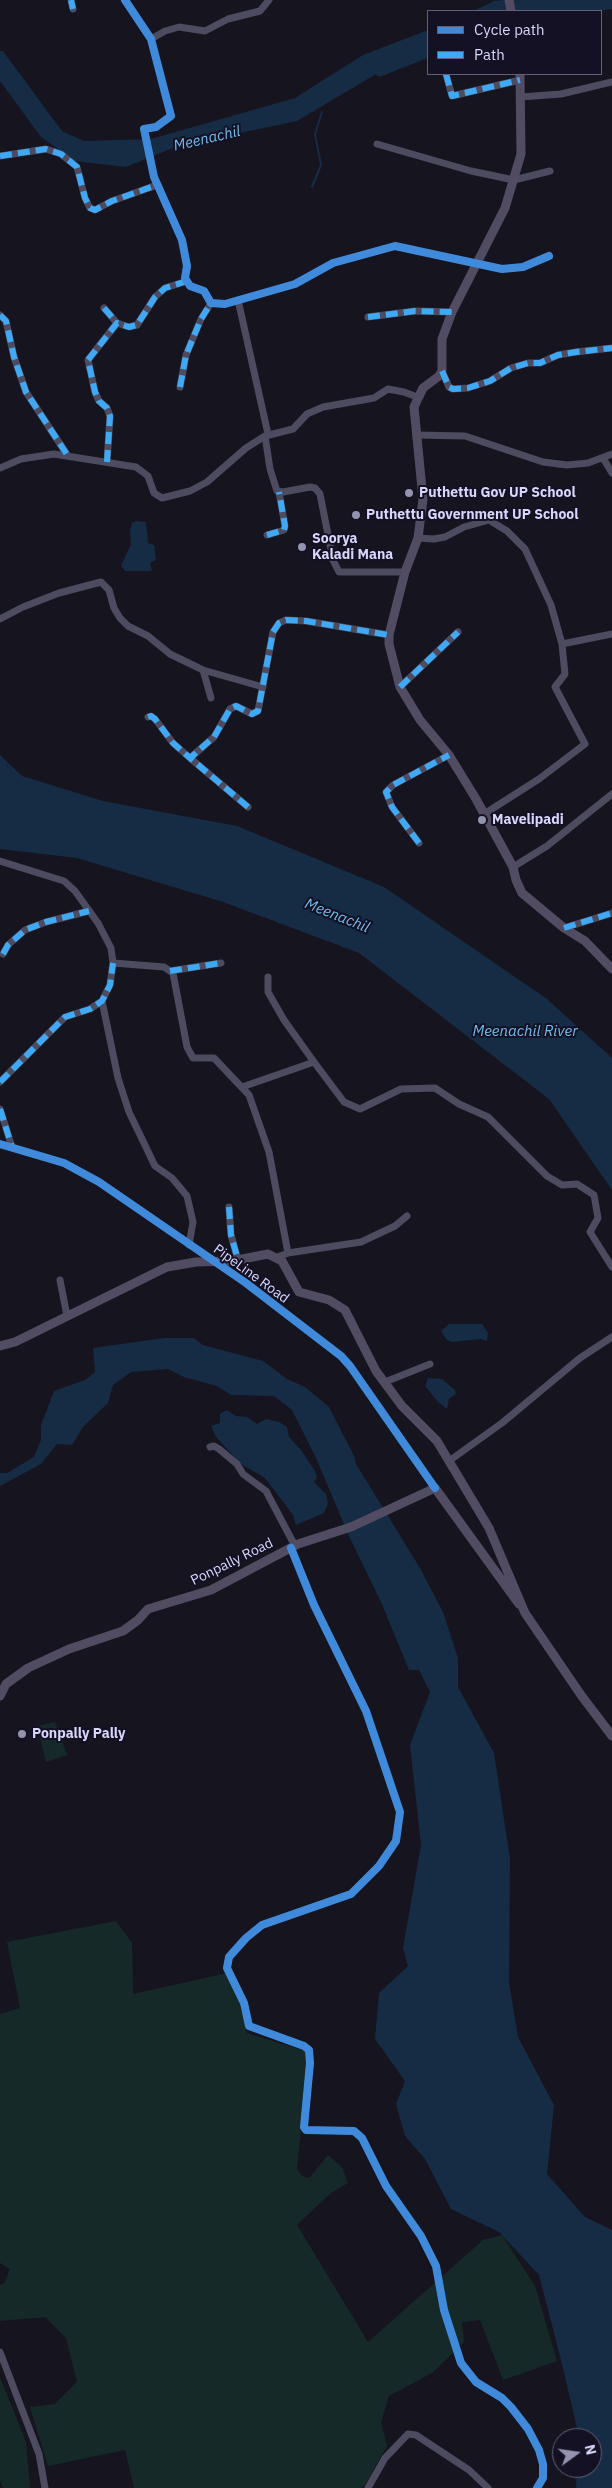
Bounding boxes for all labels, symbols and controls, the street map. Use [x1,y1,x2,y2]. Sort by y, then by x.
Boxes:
legend [427,10,602,75]
text: Cycle path [474,20,545,39]
text: Path [474,45,505,64]
water label: Meenachil [172,123,242,155]
place label: Puthettu Gov UP School [419,485,576,501]
marker: Puthettu Gov UP School [403,487,415,499]
place label: Puthettu Government UP School [366,507,578,523]
marker: Puthettu Government UP School [350,509,362,521]
place label: Soorya Kaladi Mana [312,531,393,564]
marker: Soorya Kaladi Mana [296,541,308,553]
place label: Mavelipadi [492,812,564,828]
marker: Mavelipadi [476,814,488,826]
water label: Meenachil [302,895,372,937]
water label: Meenachil River [472,1023,578,1041]
street label: PipeLine Road [210,1241,292,1307]
street label: Ponpally Road [188,1535,276,1589]
place label: Ponpally Pally [32,1726,125,1742]
marker: Ponpally Pally [16,1728,28,1740]
north arrow [552,2428,602,2478]
text: N [581,2443,601,2457]

